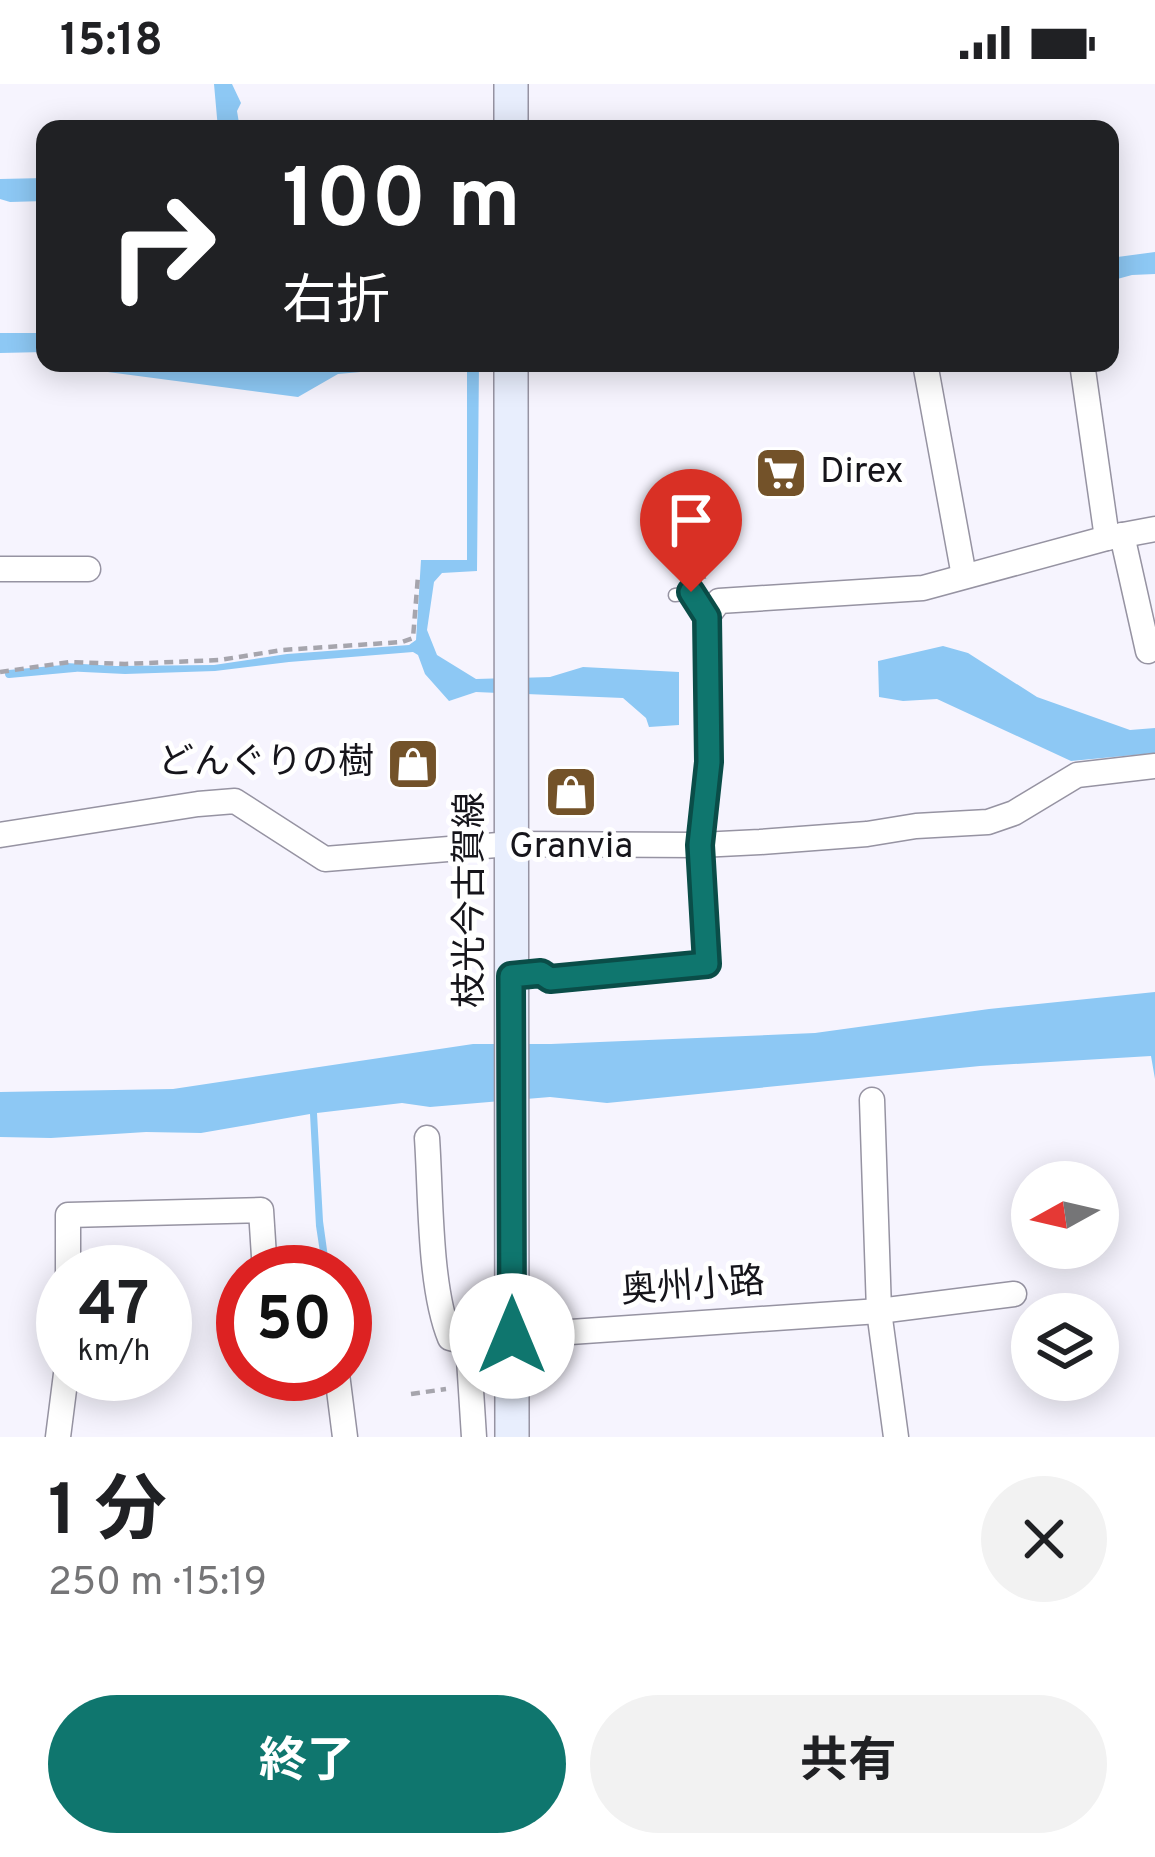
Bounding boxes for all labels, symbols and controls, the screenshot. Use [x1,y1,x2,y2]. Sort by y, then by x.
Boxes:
text: 15:18 [60,14,163,71]
text: 100 m [282,151,521,257]
icon: right [84,168,240,324]
text: 右折 [282,270,390,339]
supermarket icon: Direx [753,445,809,501]
place label: Direx [820,450,904,496]
pin [640,469,742,592]
icon: arrive [658,487,724,553]
shop icon: どんぐりの樹 [385,736,441,792]
place label: どんぐりの樹 [158,741,374,787]
shop icon: Granvia [543,764,599,820]
street label: 枝光今古賀線 [449,792,495,1008]
place label: Granvia [509,825,633,871]
north arrow [1011,1161,1119,1269]
map controls [1011,1161,1119,1401]
speed limit sign: 50 [216,1245,372,1401]
street label: 奥州小路 [620,1260,766,1316]
text: 47 [79,1270,149,1346]
position arrow [449,1273,575,1399]
button: layers [1011,1293,1119,1401]
text: km/h [78,1334,150,1371]
text: 1 分 [48,1469,167,1561]
button: close [981,1476,1107,1602]
text: 250 m · 15:19 [48,1560,267,1609]
button: 終了 [48,1695,566,1833]
button: 共有 [590,1695,1107,1833]

